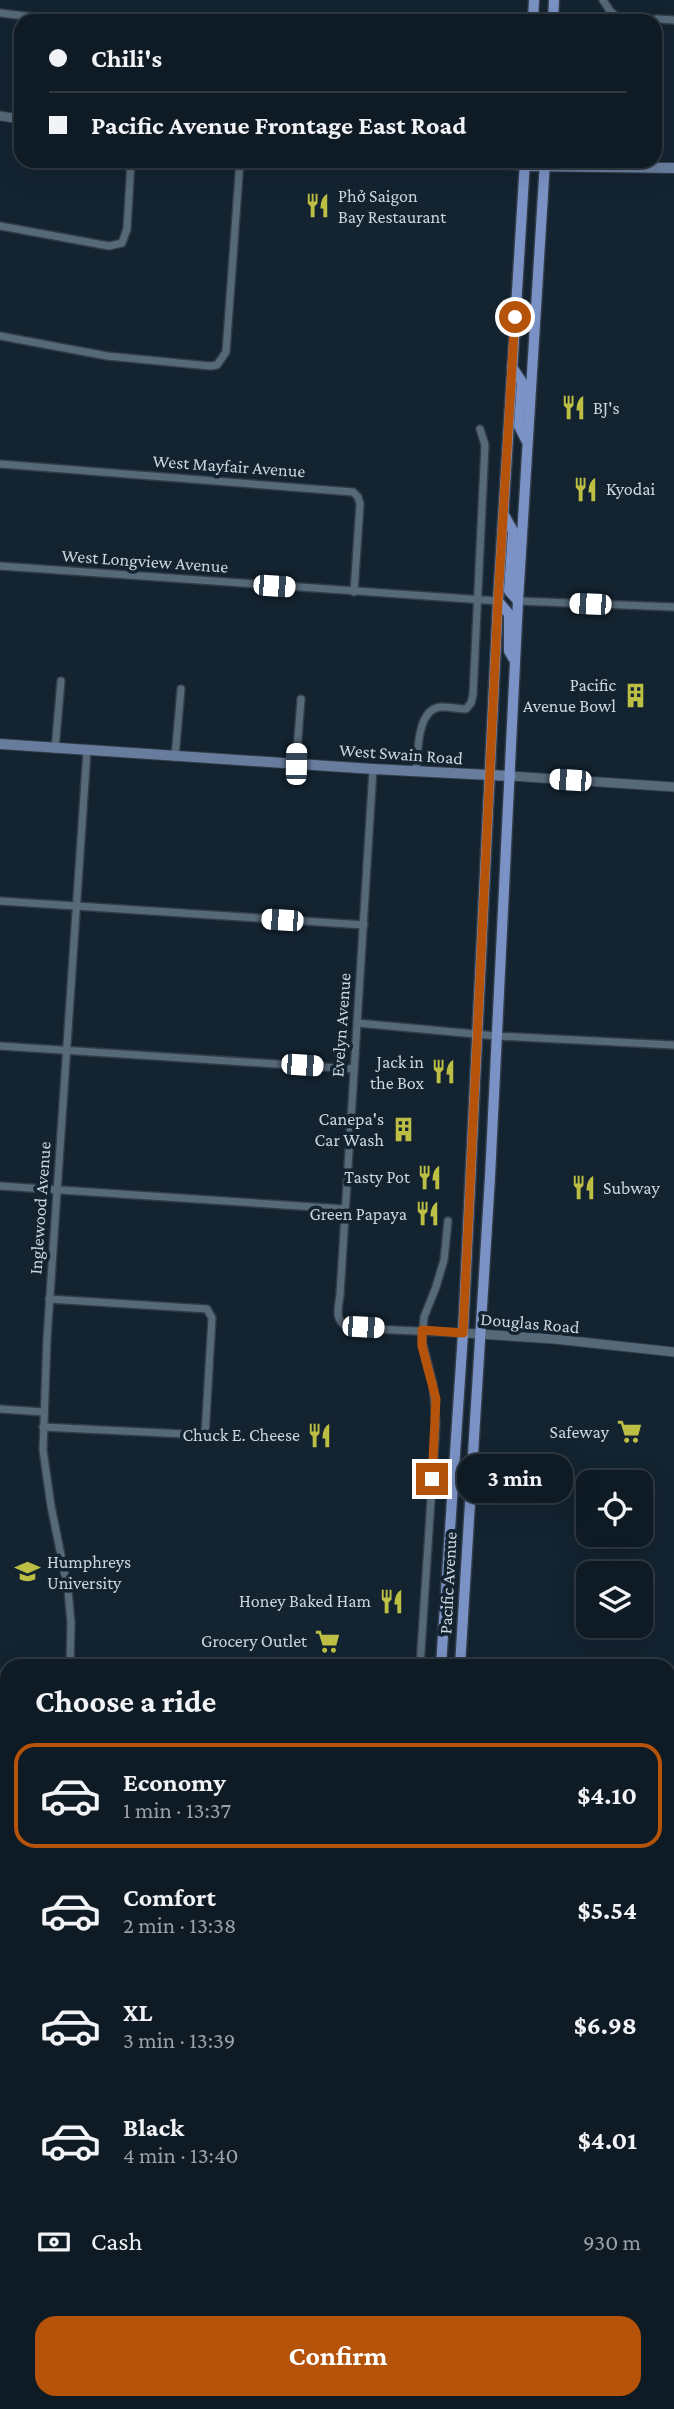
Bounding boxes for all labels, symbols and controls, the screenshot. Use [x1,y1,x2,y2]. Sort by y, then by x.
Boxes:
text: Chili's [91,44,162,73]
text: Pacific Avenue Frontage East Road [91,111,466,140]
place label: Phở Saigon Bay Restaurant [338,186,447,227]
restaurant icon: Phở Saigon Bay Restaurant [304,192,332,220]
route start [499,301,531,333]
restaurant icon: BJ's [559,394,587,422]
place label: BJ's [593,398,619,418]
street label: West Mayfair Avenue [152,451,306,481]
restaurant icon: Kyodai [572,475,600,503]
place label: Kyodai [606,479,656,499]
street label: West Longview Avenue [61,545,229,577]
car [253,574,296,598]
car [569,593,612,615]
place label: Pacific Avenue Bowl [523,675,617,716]
building icon: Pacific Avenue Bowl [622,681,650,709]
street label: West Swain Road [338,740,464,768]
car [286,743,307,785]
car [549,768,592,792]
car [261,908,304,932]
street label: Evelyn Avenue [327,972,355,1078]
place label: Jack in the Box [370,1052,425,1093]
car [281,1053,324,1077]
restaurant icon: Jack in the Box [430,1058,458,1086]
place label: Canepa's Car Wash [315,1109,384,1150]
building icon: Canepa's Car Wash [390,1115,418,1143]
street label: Inglewood Avenue [25,1141,55,1275]
restaurant icon: Tasty Pot [416,1163,444,1191]
place label: Tasty Pot [344,1167,411,1187]
restaurant icon: Subway [569,1174,597,1202]
place label: Subway [603,1178,661,1198]
restaurant icon: Green Papaya [413,1200,441,1228]
place label: Green Papaya [309,1204,407,1224]
street label: Douglas Road [480,1309,581,1337]
car [342,1315,385,1339]
supermarket icon: Safeway [615,1418,643,1446]
restaurant icon: Chuck E. Cheese [306,1421,334,1449]
place label: Safeway [549,1422,610,1442]
place label: Chuck E. Cheese [182,1425,300,1445]
callout: 3 min [457,1454,572,1504]
route end [416,1463,448,1495]
text: 3 min [487,1465,543,1491]
map controls [576,1470,653,1638]
button: locate [576,1470,653,1547]
street label: Pacific Avenue [435,1531,461,1635]
place label: Humphreys University [47,1552,131,1593]
school or university icon: Humphreys University [13,1558,41,1586]
button: layers [576,1561,653,1638]
restaurant icon: Honey Baked Ham [377,1587,405,1615]
place label: Honey Baked Ham [239,1591,372,1611]
supermarket icon: Grocery Outlet [313,1627,341,1655]
place label: Grocery Outlet [201,1631,308,1651]
text: Choose a ride [35,1683,216,1719]
icon: car [39,1764,102,1827]
text: Economy [123,1768,226,1797]
text: $4.10 [577,1781,637,1810]
text: 1 min · 13:37 [123,1797,231,1823]
icon: car [39,1879,102,1942]
text: Comfort [123,1883,216,1912]
text: $5.54 [577,1896,637,1925]
text: 2 min · 13:38 [123,1912,236,1938]
icon: car [39,1994,102,2057]
text: XL [123,1998,152,2027]
text: $6.98 [574,2011,637,2040]
text: 3 min · 13:39 [123,2027,236,2053]
icon: car [39,2109,102,2172]
text: Black [123,2113,184,2142]
text: $4.01 [578,2126,637,2155]
text: 4 min · 13:40 [123,2142,239,2168]
icon: cash [35,2223,73,2261]
text: Cash [91,2227,142,2256]
text: 930 m [583,2229,641,2255]
button: Confirm [35,2316,641,2396]

